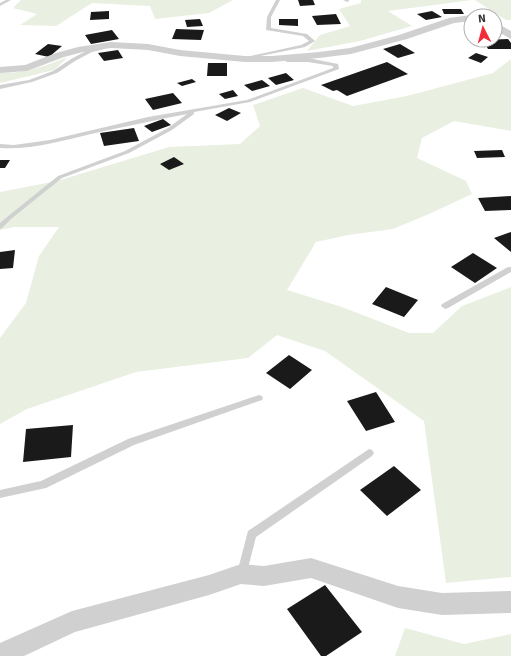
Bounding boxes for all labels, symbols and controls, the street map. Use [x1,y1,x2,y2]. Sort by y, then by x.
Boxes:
north arrow [463,8,503,48]
text: N [478,12,486,25]

